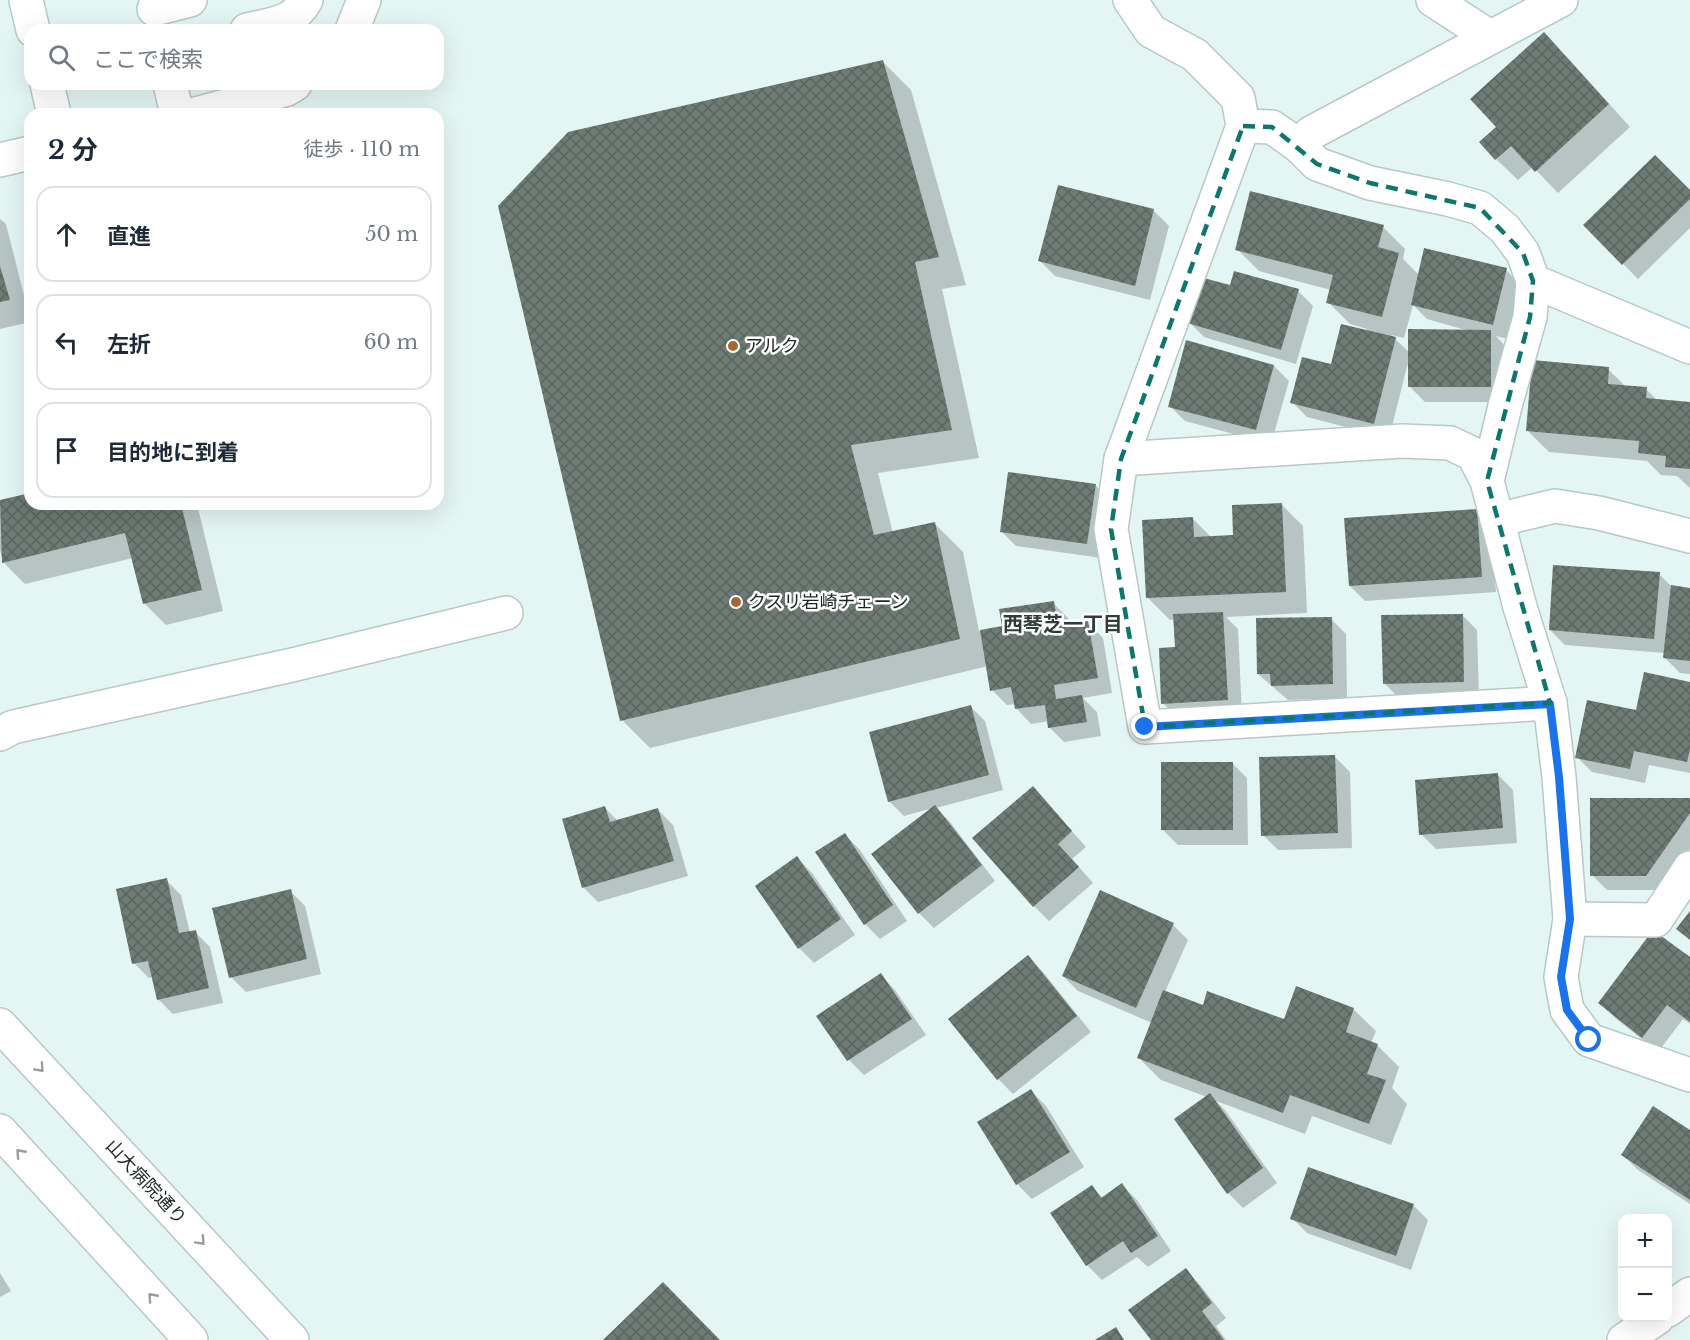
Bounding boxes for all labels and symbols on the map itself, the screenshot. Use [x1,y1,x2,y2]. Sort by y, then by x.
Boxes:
place label: アルク [745,335,799,357]
marker: アルク [726,339,740,353]
place label: クスリ岩崎チェーン [748,591,909,613]
marker: クスリ岩崎チェーン [729,595,743,609]
district label: 西琴芝一丁目 [1003,612,1123,636]
route end [1131,713,1157,739]
route start [1575,1026,1601,1052]
one-way arrow [33,1061,44,1071]
street label: 山大病院通り [101,1135,191,1229]
one-way arrow [16,1149,27,1160]
one-way arrow [194,1235,205,1245]
one-way arrow [148,1293,159,1304]

